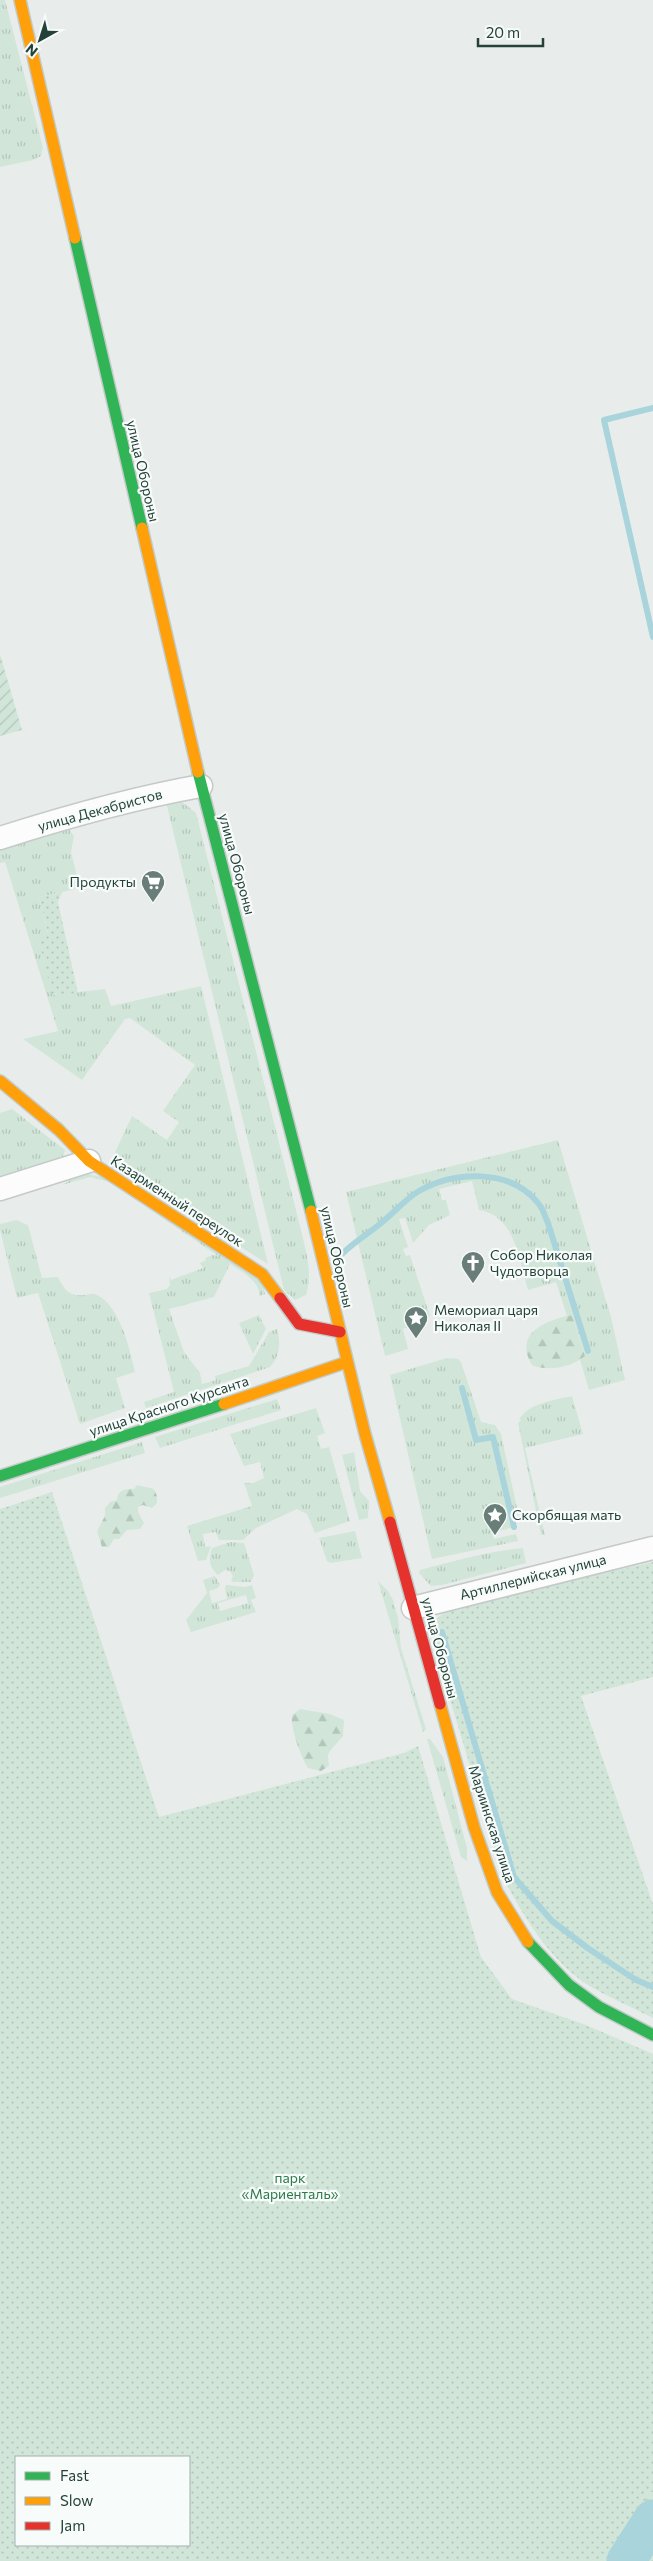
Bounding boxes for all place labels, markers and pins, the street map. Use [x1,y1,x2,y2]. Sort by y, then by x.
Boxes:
supermarket icon: Продукты [140,869,166,903]
place label: Продукты [70,873,136,890]
place label: Собор Николая Чудотворца [490,1246,592,1279]
church icon: Собор Николая Чудотворца [460,1250,486,1284]
place label: Мемориал царя Николая II [434,1301,538,1334]
place icon: Мемориал царя Николая II [403,1305,429,1339]
place icon: Скорбящая мать [482,1502,508,1536]
place label: Скорбящая мать [512,1506,621,1523]

